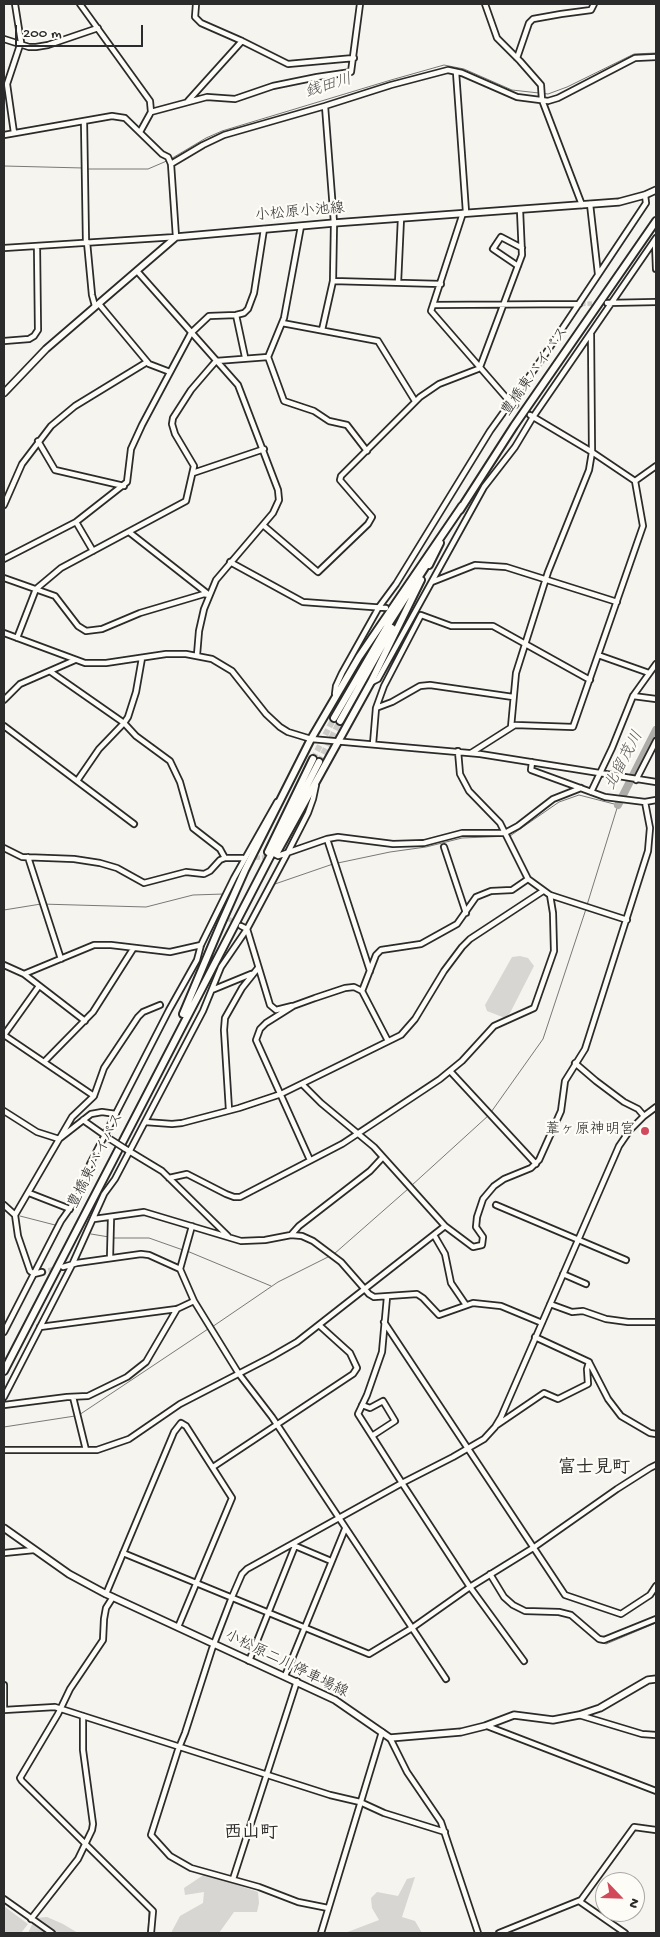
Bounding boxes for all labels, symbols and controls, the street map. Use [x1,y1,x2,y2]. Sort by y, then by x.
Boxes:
scale bar [18,15,145,47]
text: 200 m [23,25,62,43]
water label: 銭田川 [303,71,355,103]
street label: 小松原小池線 [254,200,346,226]
street label: 豊橋東バイパス [499,324,573,420]
water label: 北留茂川 [602,728,648,794]
street label: 豊橋東バイパス [65,1110,129,1212]
place label: 葦ヶ原神明宮 [545,1122,635,1140]
marker: 葦ヶ原神明宮 [639,1125,651,1137]
district label: 富士見町 [558,1458,630,1480]
street label: 小松原二川停車場線 [221,1627,351,1703]
district label: 西山町 [224,1823,278,1845]
north arrow [595,1872,645,1922]
text: N [624,1895,643,1911]

